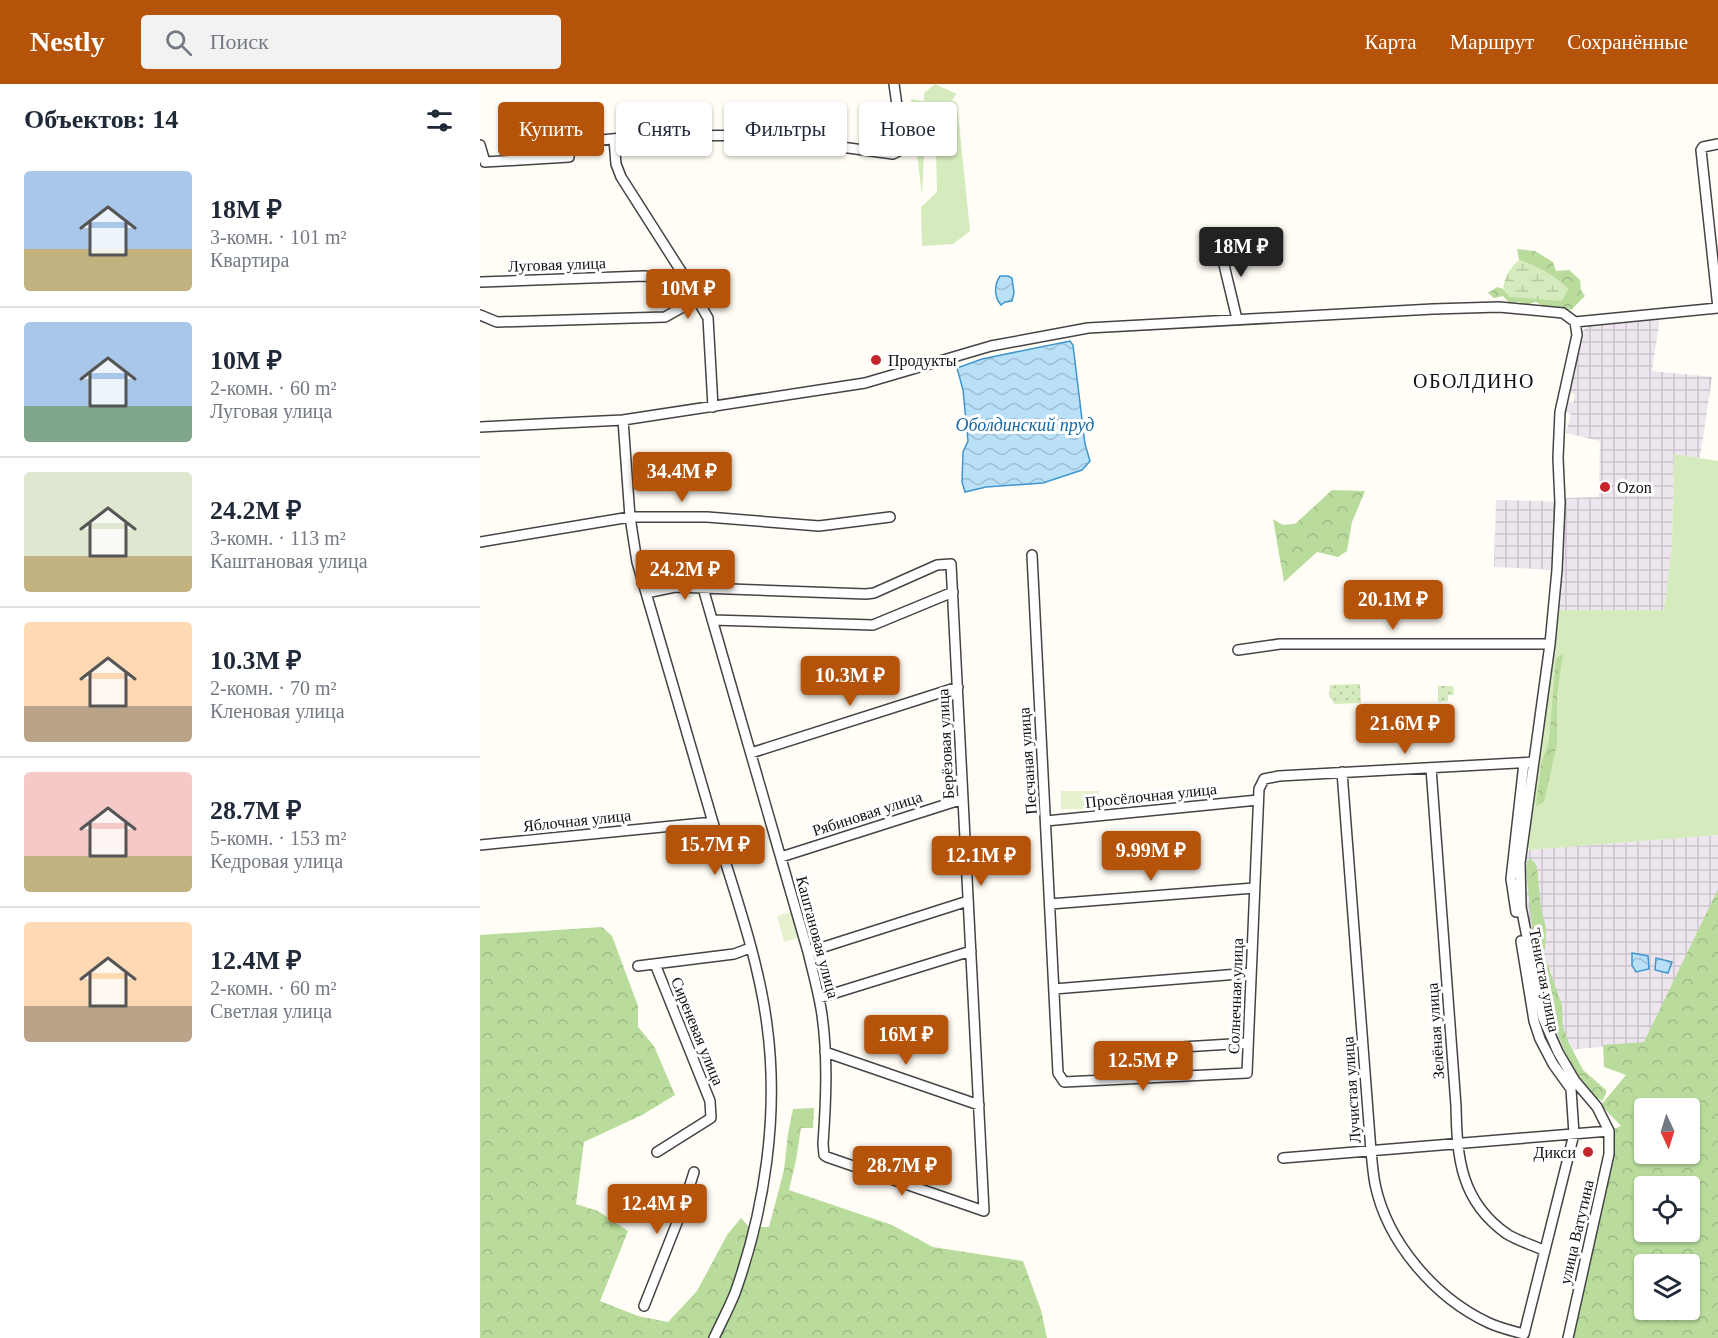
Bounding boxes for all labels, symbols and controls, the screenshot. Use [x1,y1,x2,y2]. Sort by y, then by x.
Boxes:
search box [141,15,561,69]
text: Nestly [30,26,105,57]
icon: search [162,26,195,59]
text: Поиск [210,29,269,54]
text: Карта [1365,30,1417,54]
text: Маршрут [1450,30,1534,54]
text: Сохранённые [1567,30,1688,54]
chip: Купить [498,102,604,156]
chip: Снять [616,102,712,156]
chip: Фильтры [724,102,847,156]
chip: Новое [859,102,957,156]
icon: filters [423,104,456,137]
text: Объектов: 14 [24,105,178,134]
icon: home [72,195,144,267]
text: 18M ₽ [210,195,282,224]
text: 3-комн. · 101 m² [210,226,347,248]
pin: 18M ₽ [1199,227,1283,278]
text: 18M ₽ [1213,235,1269,257]
text: Квартира [210,249,289,271]
street label: Луговая улица [508,254,606,276]
pin: 10M ₽ [646,269,730,320]
text: 10M ₽ [660,277,716,299]
icon: home [72,346,144,418]
text: 10M ₽ [210,346,282,375]
place label: Продукты [888,352,957,370]
marker: Продукты [869,353,883,367]
district label: ОБОЛДИНО [1413,370,1535,393]
text: 2-комн. · 60 m² [210,377,337,399]
text: Луговая улица [210,400,332,422]
water label: Оболдинский пруд [956,415,1094,435]
pin: 34.4M ₽ [627,452,737,503]
text: 34.4M ₽ [647,460,717,482]
place label: Ozon [1617,479,1652,496]
marker: Ozon [1598,480,1612,494]
icon: home [72,496,144,568]
text: 24.2M ₽ [210,496,302,525]
text: 3-комн. · 113 m² [210,527,346,549]
text: Каштановая улица [210,550,368,572]
pin: 24.2M ₽ [630,550,740,601]
text: 24.2M ₽ [650,558,720,580]
pin: 20.1M ₽ [1338,580,1448,631]
text: 20.1M ₽ [1358,588,1428,610]
icon: home [72,646,144,718]
text: 10.3M ₽ [210,646,302,675]
pin: 10.3M ₽ [795,656,905,707]
text: 10.3M ₽ [815,664,885,686]
text: 2-комн. · 70 m² [210,677,337,699]
street label: Берёзовая улица [934,688,958,800]
text: Кленовая улица [210,700,345,722]
pin: 21.6M ₽ [1350,704,1460,755]
street label: Песчаная улица [1015,707,1041,815]
text: 21.6M ₽ [1370,712,1440,734]
street label: Просёлочная улица [1084,780,1218,812]
street label: Рябиновая улица [810,788,924,840]
icon: home [72,796,144,868]
text: 28.7M ₽ [210,796,302,825]
street label: Яблочная улица [522,806,632,836]
pin: 15.7M ₽ [660,825,770,876]
text: 5-комн. · 153 m² [210,827,347,849]
pin: 9.99M ₽ [1096,831,1206,882]
text: 15.7M ₽ [680,833,750,855]
pin: 12.1M ₽ [926,836,1036,887]
text: 9.99M ₽ [1116,839,1186,861]
text: 12.1M ₽ [946,844,1016,866]
text: Кедровая улица [210,850,343,872]
street label: Каштановая улица [792,874,842,1000]
street label: Тенистая улица [1525,927,1563,1034]
street label: Солнечная улица [1225,938,1247,1054]
icon: home [72,946,144,1018]
text: 12.4M ₽ [210,946,302,975]
street label: Сиреневая улица [667,975,727,1088]
text: 2-комн. · 60 m² [210,977,337,999]
street label: Зелёная улица [1424,982,1448,1080]
text: Светлая улица [210,1000,332,1022]
pin: 16M ₽ [864,1015,948,1066]
text: 16M ₽ [878,1023,934,1045]
street label: Лучистая улица [1339,1036,1365,1144]
pin: 12.5M ₽ [1088,1041,1198,1092]
text: 12.5M ₽ [1108,1049,1178,1071]
north arrow [1634,1098,1700,1164]
map controls [1634,1098,1700,1320]
place label: Дикси [1533,1144,1576,1162]
marker: Дикси [1581,1145,1595,1159]
pin: 28.7M ₽ [847,1146,957,1197]
text: 28.7M ₽ [867,1154,937,1176]
button: locate [1634,1176,1700,1242]
street label: улица Ватутина [1556,1178,1598,1286]
pin: 12.4M ₽ [602,1184,712,1235]
text: 12.4M ₽ [622,1192,692,1214]
button: layers [1634,1254,1700,1320]

